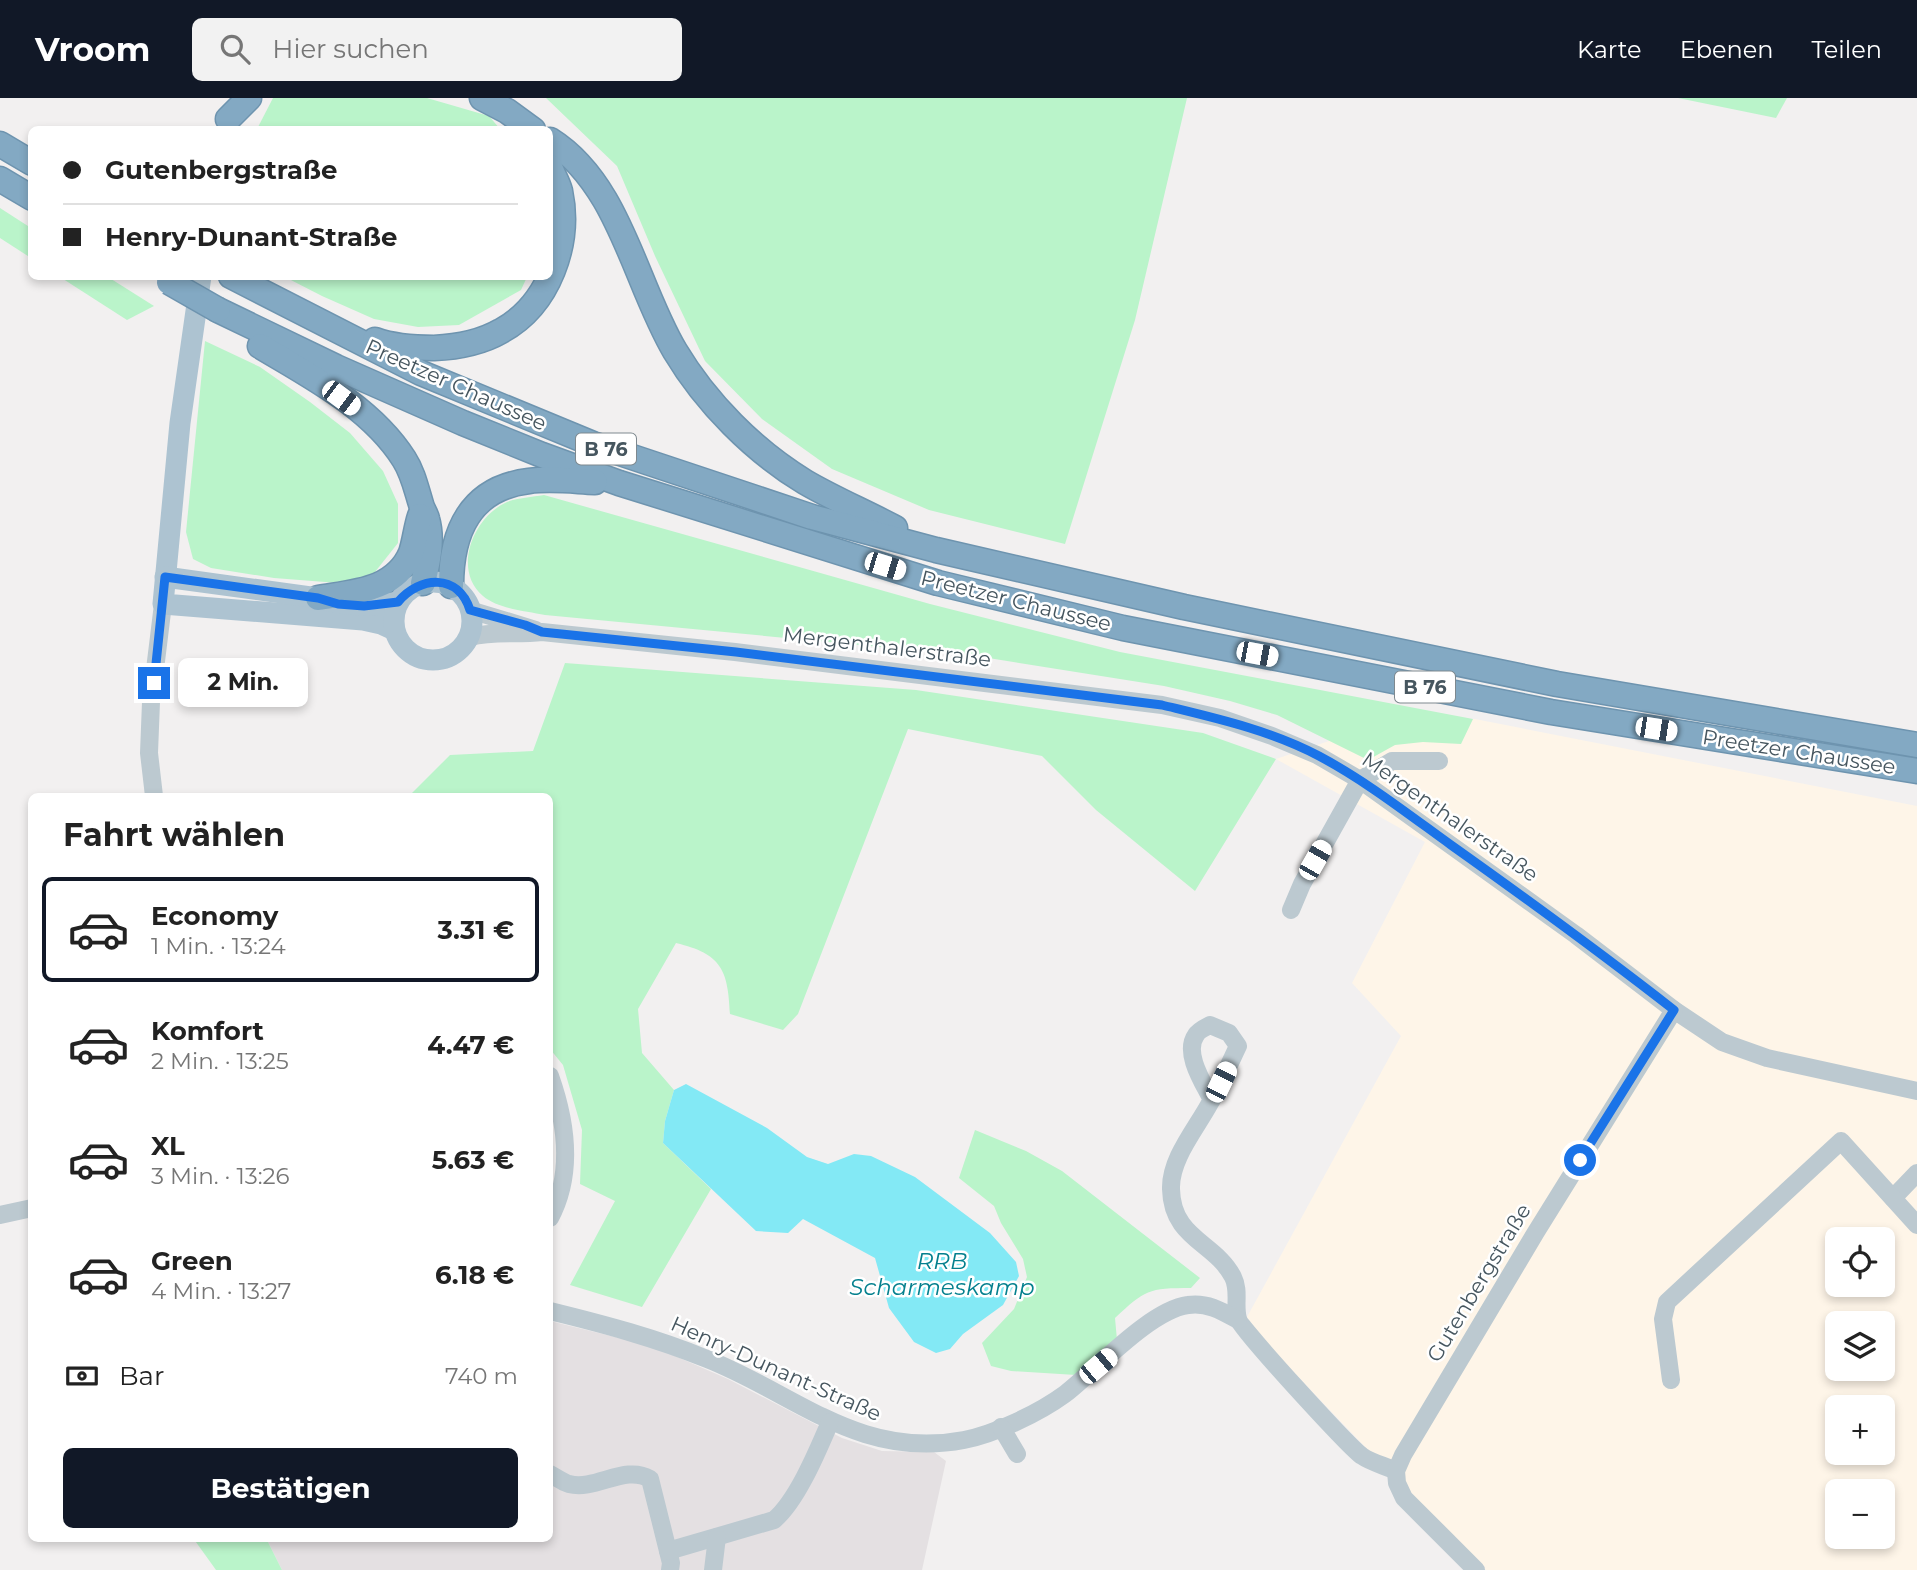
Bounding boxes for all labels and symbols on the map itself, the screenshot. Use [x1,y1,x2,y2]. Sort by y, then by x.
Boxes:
street label: Preetzer Chaussee [362,333,550,436]
car [318,377,365,419]
road number: B 76 [576,434,636,464]
car [862,550,909,582]
street label: Preetzer Chaussee [918,565,1114,636]
street label: Mergenthalerstraße [782,621,993,672]
car [1235,640,1280,668]
callout: 2 Min. [178,658,308,708]
route end [138,667,170,699]
road number: B 76 [1395,672,1455,702]
car [1634,715,1679,743]
street label: Preetzer Chaussee [1701,724,1897,779]
street label: Mergenthalerstraße [1357,746,1543,887]
car [1296,837,1335,883]
car [1203,1059,1240,1105]
route start [1564,1144,1596,1176]
street label: Gutenbergstraße [1421,1199,1536,1366]
water label: RRB Scharmeskamp [849,1247,1035,1301]
street label: Henry-Dunant-Straße [667,1311,885,1426]
car [1076,1344,1121,1388]

